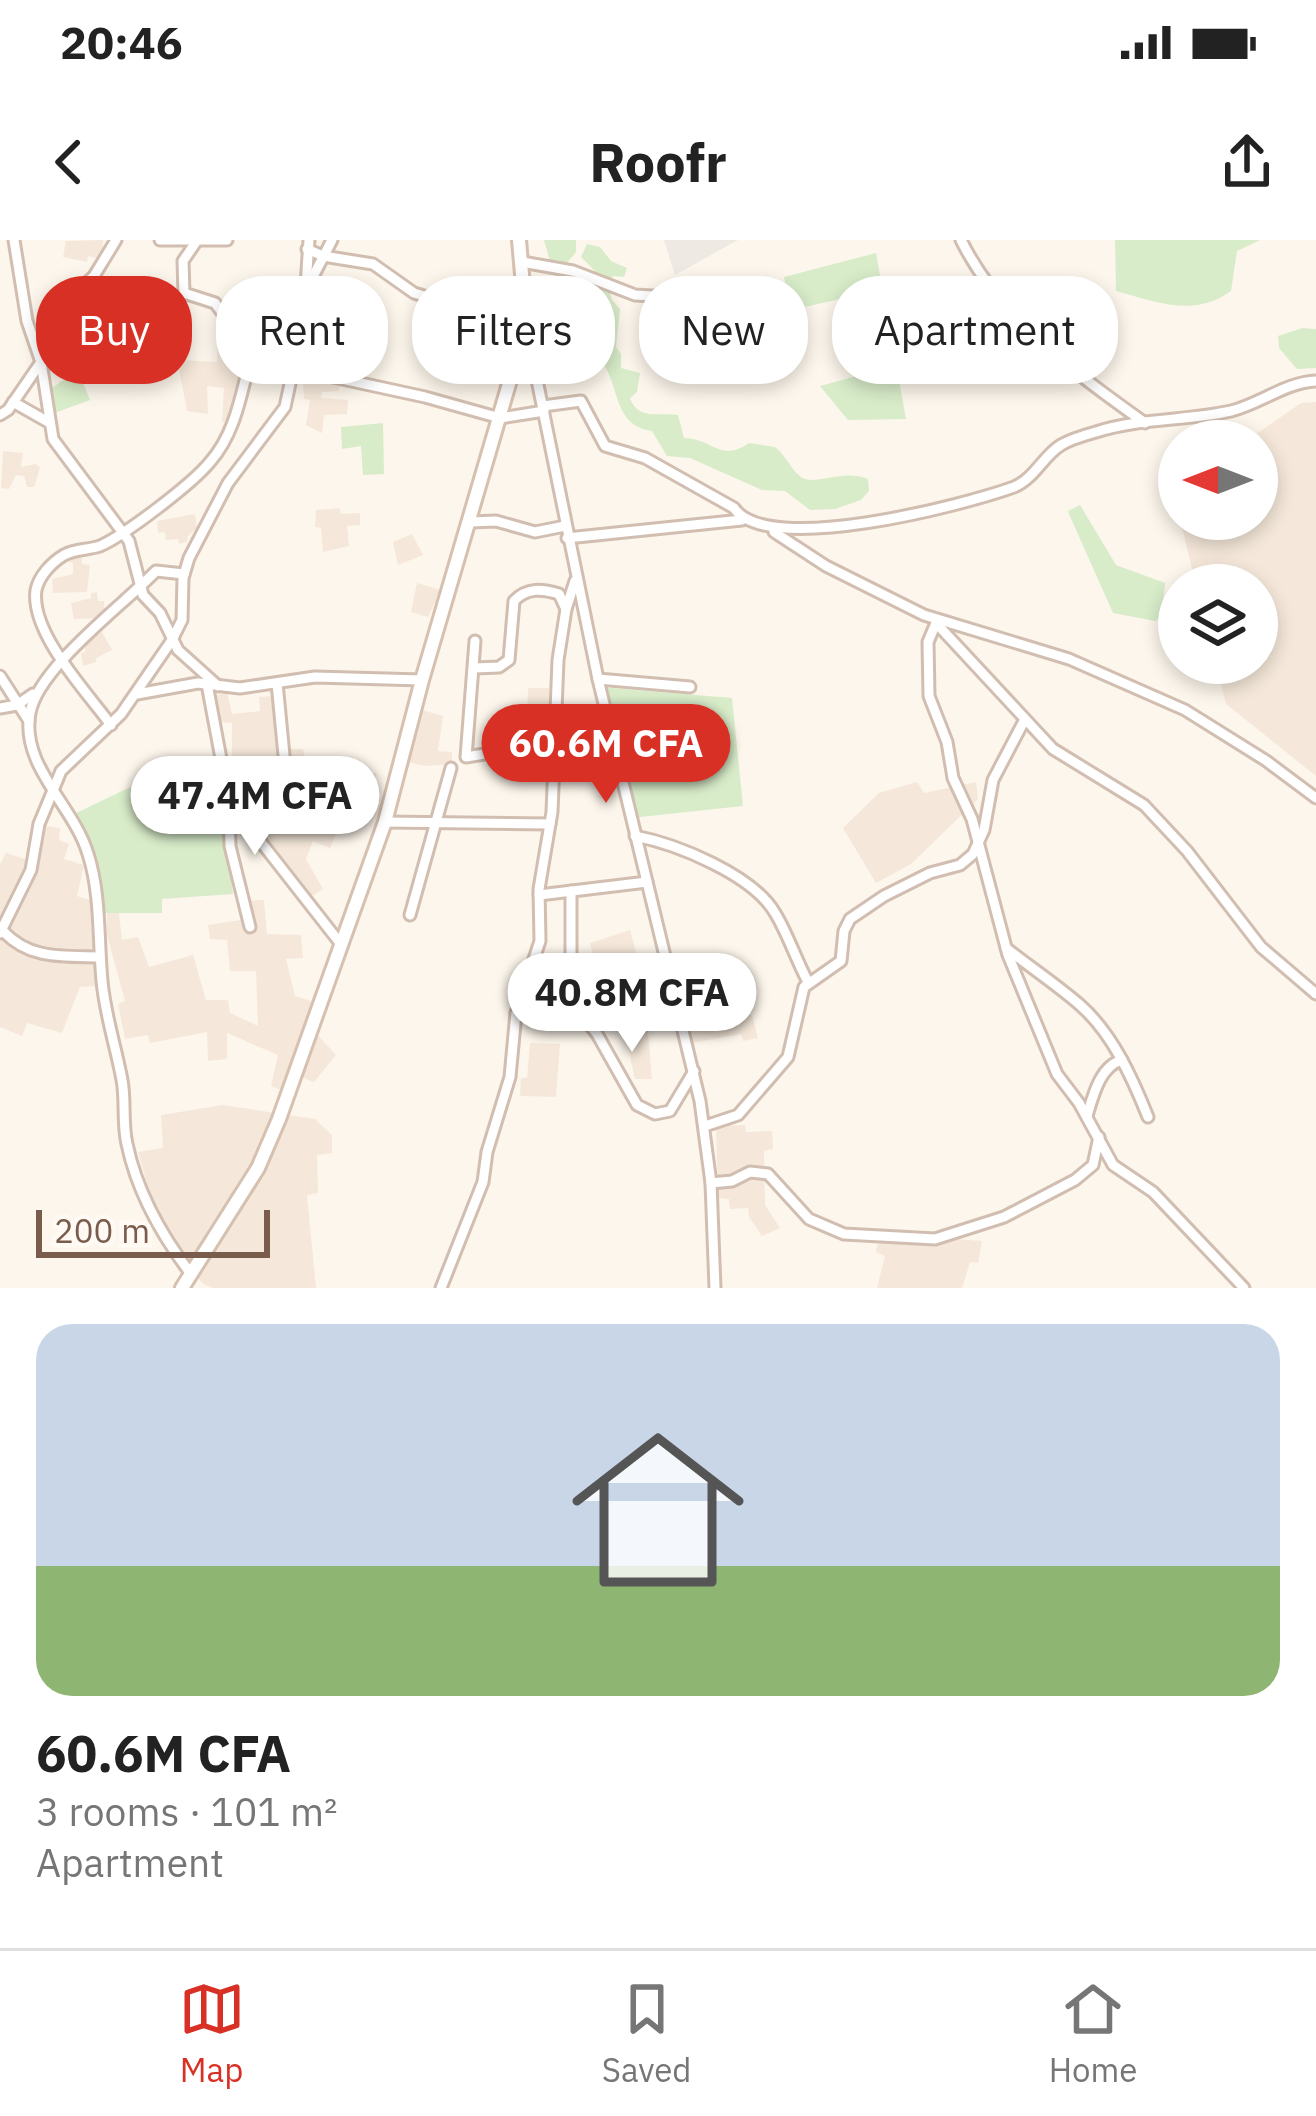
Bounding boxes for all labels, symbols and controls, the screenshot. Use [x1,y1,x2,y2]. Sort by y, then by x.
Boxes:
text: 20:46 [60,13,183,71]
text: Roofr [589,127,727,197]
icon: back [36,129,102,195]
icon: share [1214,129,1280,195]
chip: Buy [36,276,192,384]
chip: Rent [216,276,388,384]
chip: Filters [412,276,615,384]
chip: New [639,276,808,384]
chip: Apartment [832,276,1118,384]
north arrow [1158,420,1278,540]
map controls [1158,420,1278,684]
button: layers [1158,564,1278,684]
pin: 60.6M CFA [469,704,743,806]
text: 60.6M CFA [509,717,703,768]
pin: 47.4M CFA [118,756,392,858]
text: 47.4M CFA [158,769,352,820]
pin: 40.8M CFA [495,953,769,1055]
text: 40.8M CFA [535,966,729,1017]
scale bar [36,1204,270,1257]
text: 200 m [54,1209,150,1252]
icon: home [550,1402,766,1618]
text: 60.6M CFA [36,1720,291,1786]
text: 3 rooms · 101 m² [36,1786,338,1837]
text: Apartment [36,1837,224,1888]
tab: Map [179,1976,245,2091]
tab: Saved [602,1976,692,2091]
tab: Home [1049,1976,1137,2091]

